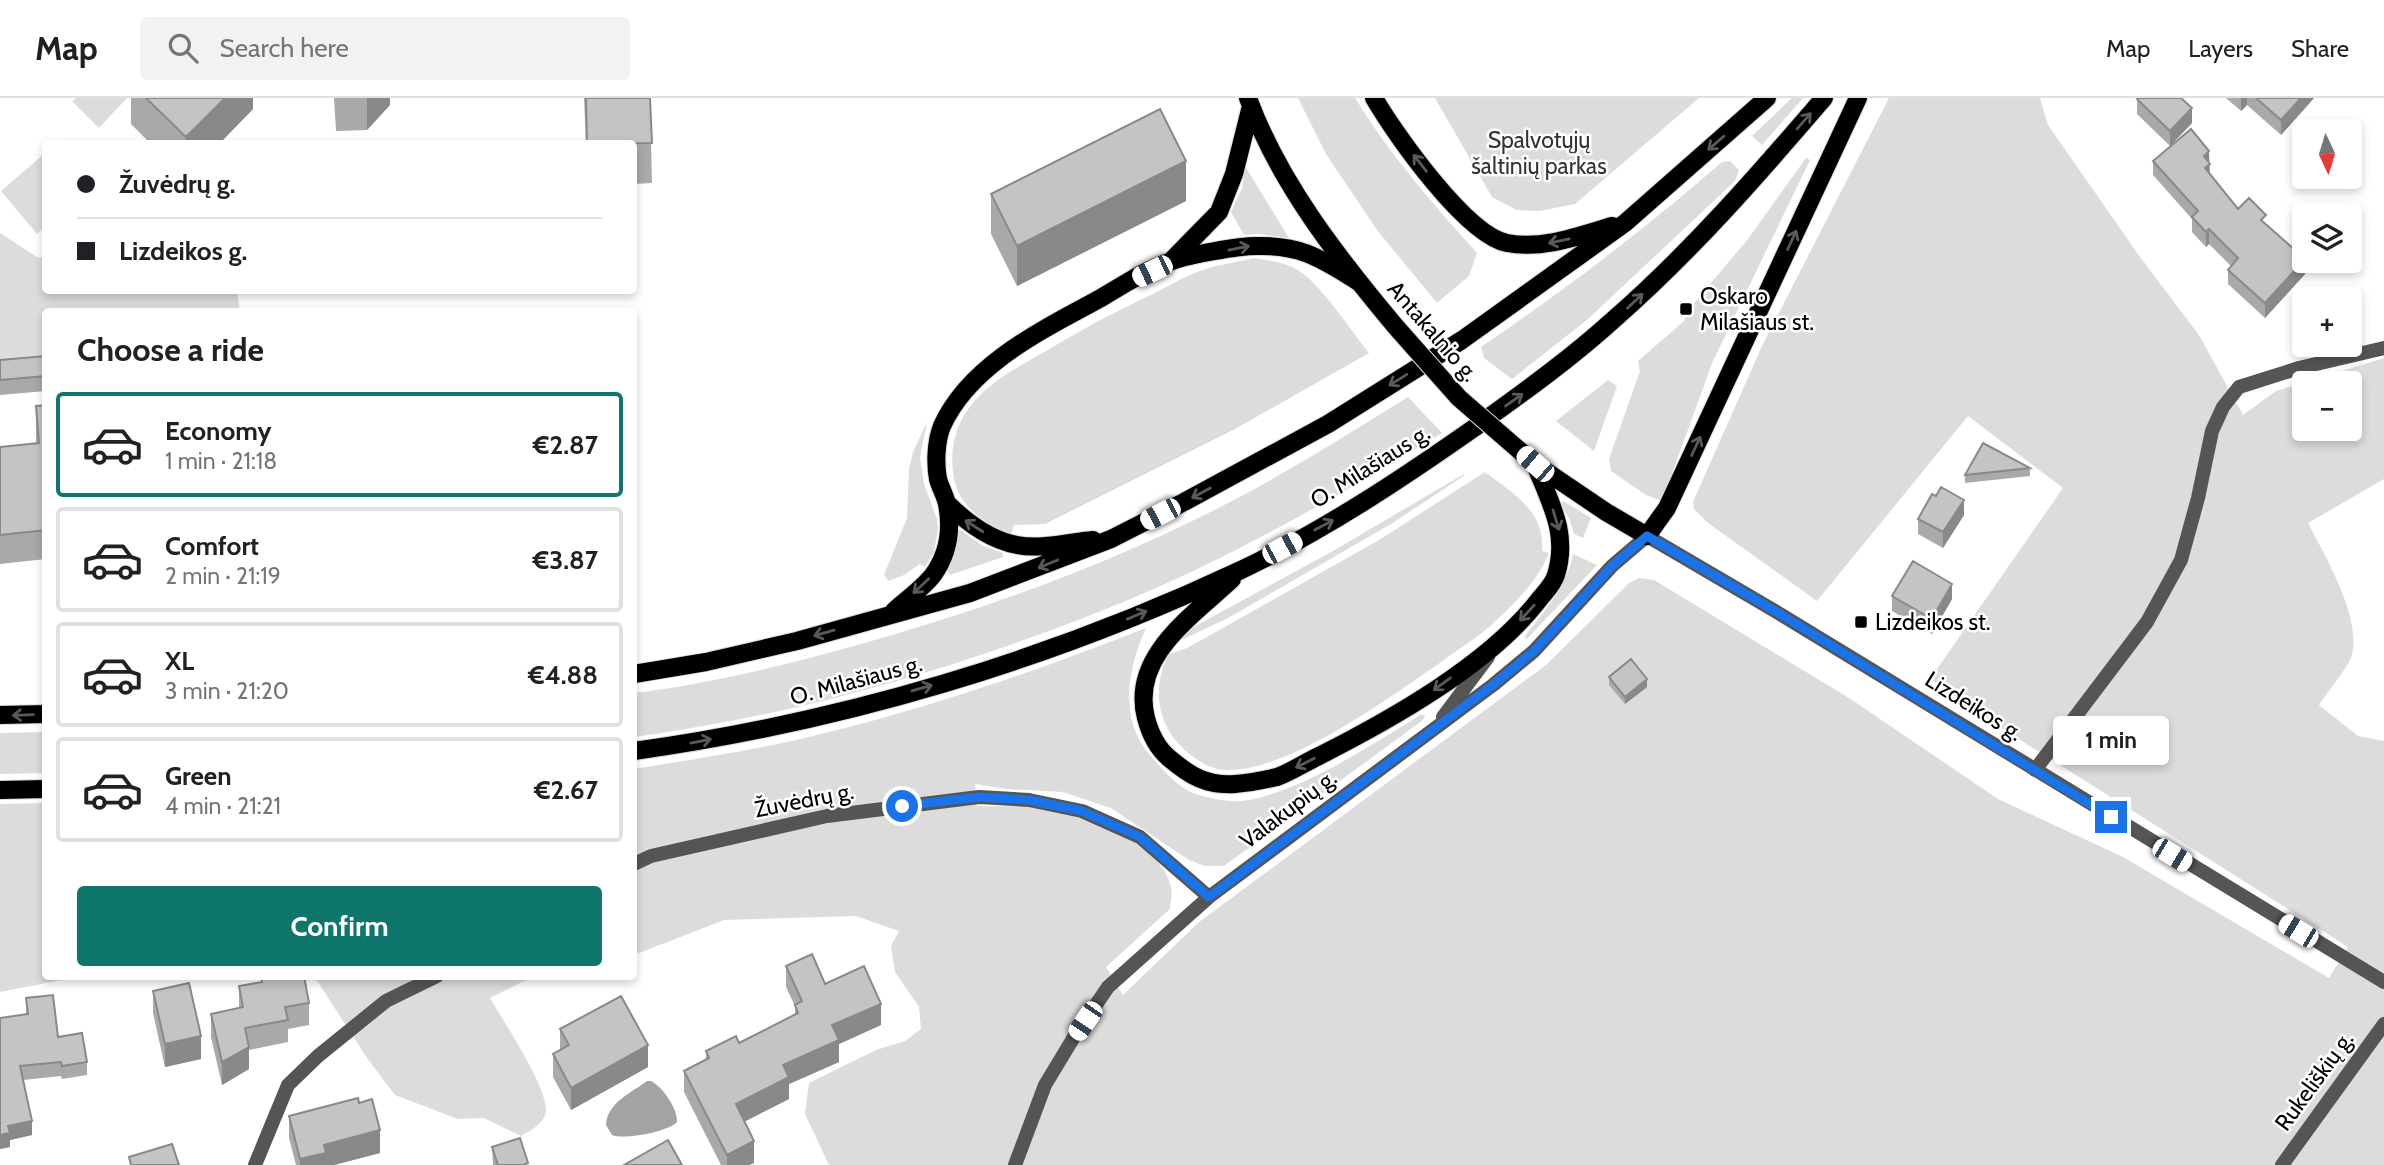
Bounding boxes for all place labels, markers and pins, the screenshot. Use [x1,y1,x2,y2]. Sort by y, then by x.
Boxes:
place label: Oskaro Milašiaus st. [1700,282,1814,336]
marker: Oskaro Milašiaus st. [1678,301,1694,317]
place label: Lizdeikos st. [1875,608,1991,636]
marker: Lizdeikos st. [1853,614,1869,630]

